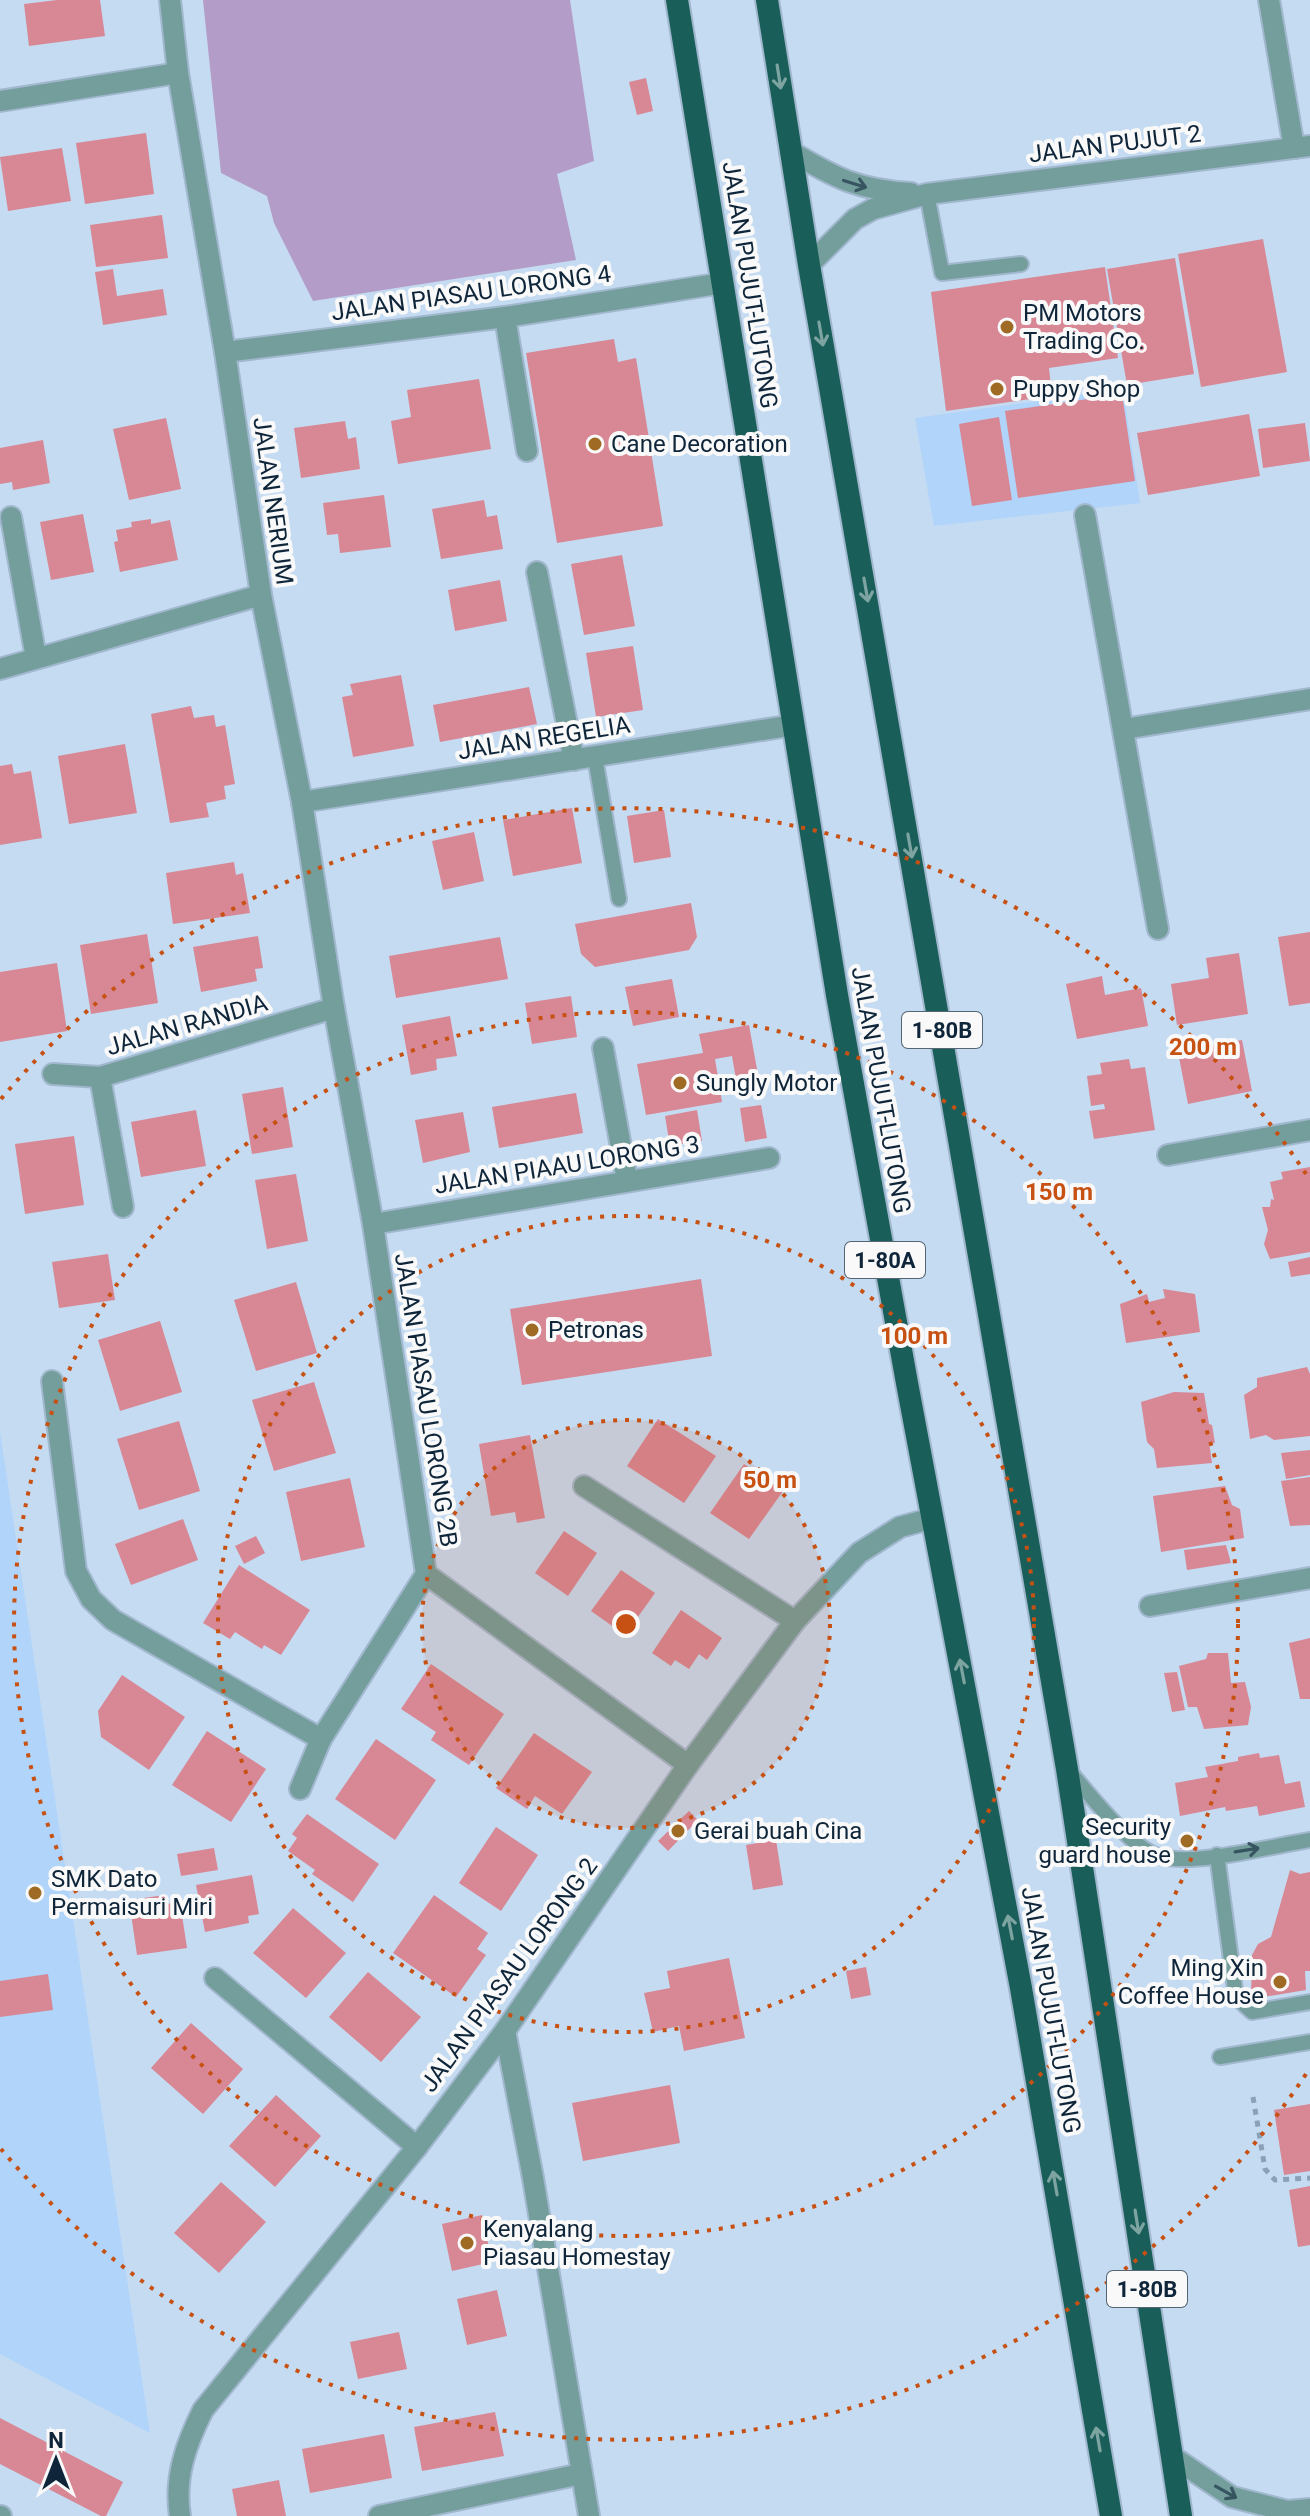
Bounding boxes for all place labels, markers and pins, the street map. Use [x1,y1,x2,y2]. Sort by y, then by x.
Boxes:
place label: PM Motors Trading Co. [1023,299,1145,355]
marker: PM Motors Trading Co. [998,318,1016,336]
place label: Puppy Shop [1013,375,1140,403]
marker: Puppy Shop [988,380,1006,398]
place label: Cane Decoration [611,430,788,458]
marker: Cane Decoration [586,435,604,453]
place label: Sungly Motor [696,1069,837,1097]
marker: Sungly Motor [671,1074,689,1092]
place label: Petronas [548,1316,644,1344]
marker: Petronas [523,1321,541,1339]
centre of rings [612,1610,640,1638]
place label: Security guard house [1039,1813,1172,1869]
place label: Gerai buah Cina [694,1817,862,1845]
marker: Gerai buah Cina [669,1822,687,1840]
marker: Security guard house [1178,1832,1196,1850]
place label: SMK Dato Permaisuri Miri [51,1865,213,1921]
marker: SMK Dato Permaisuri Miri [26,1884,44,1902]
place label: Ming Xin Coffee House [1118,1954,1264,2010]
marker: Ming Xin Coffee House [1271,1973,1289,1991]
place label: Kenyalang Piasau Homestay [483,2215,671,2271]
marker: Kenyalang Piasau Homestay [458,2234,476,2252]

